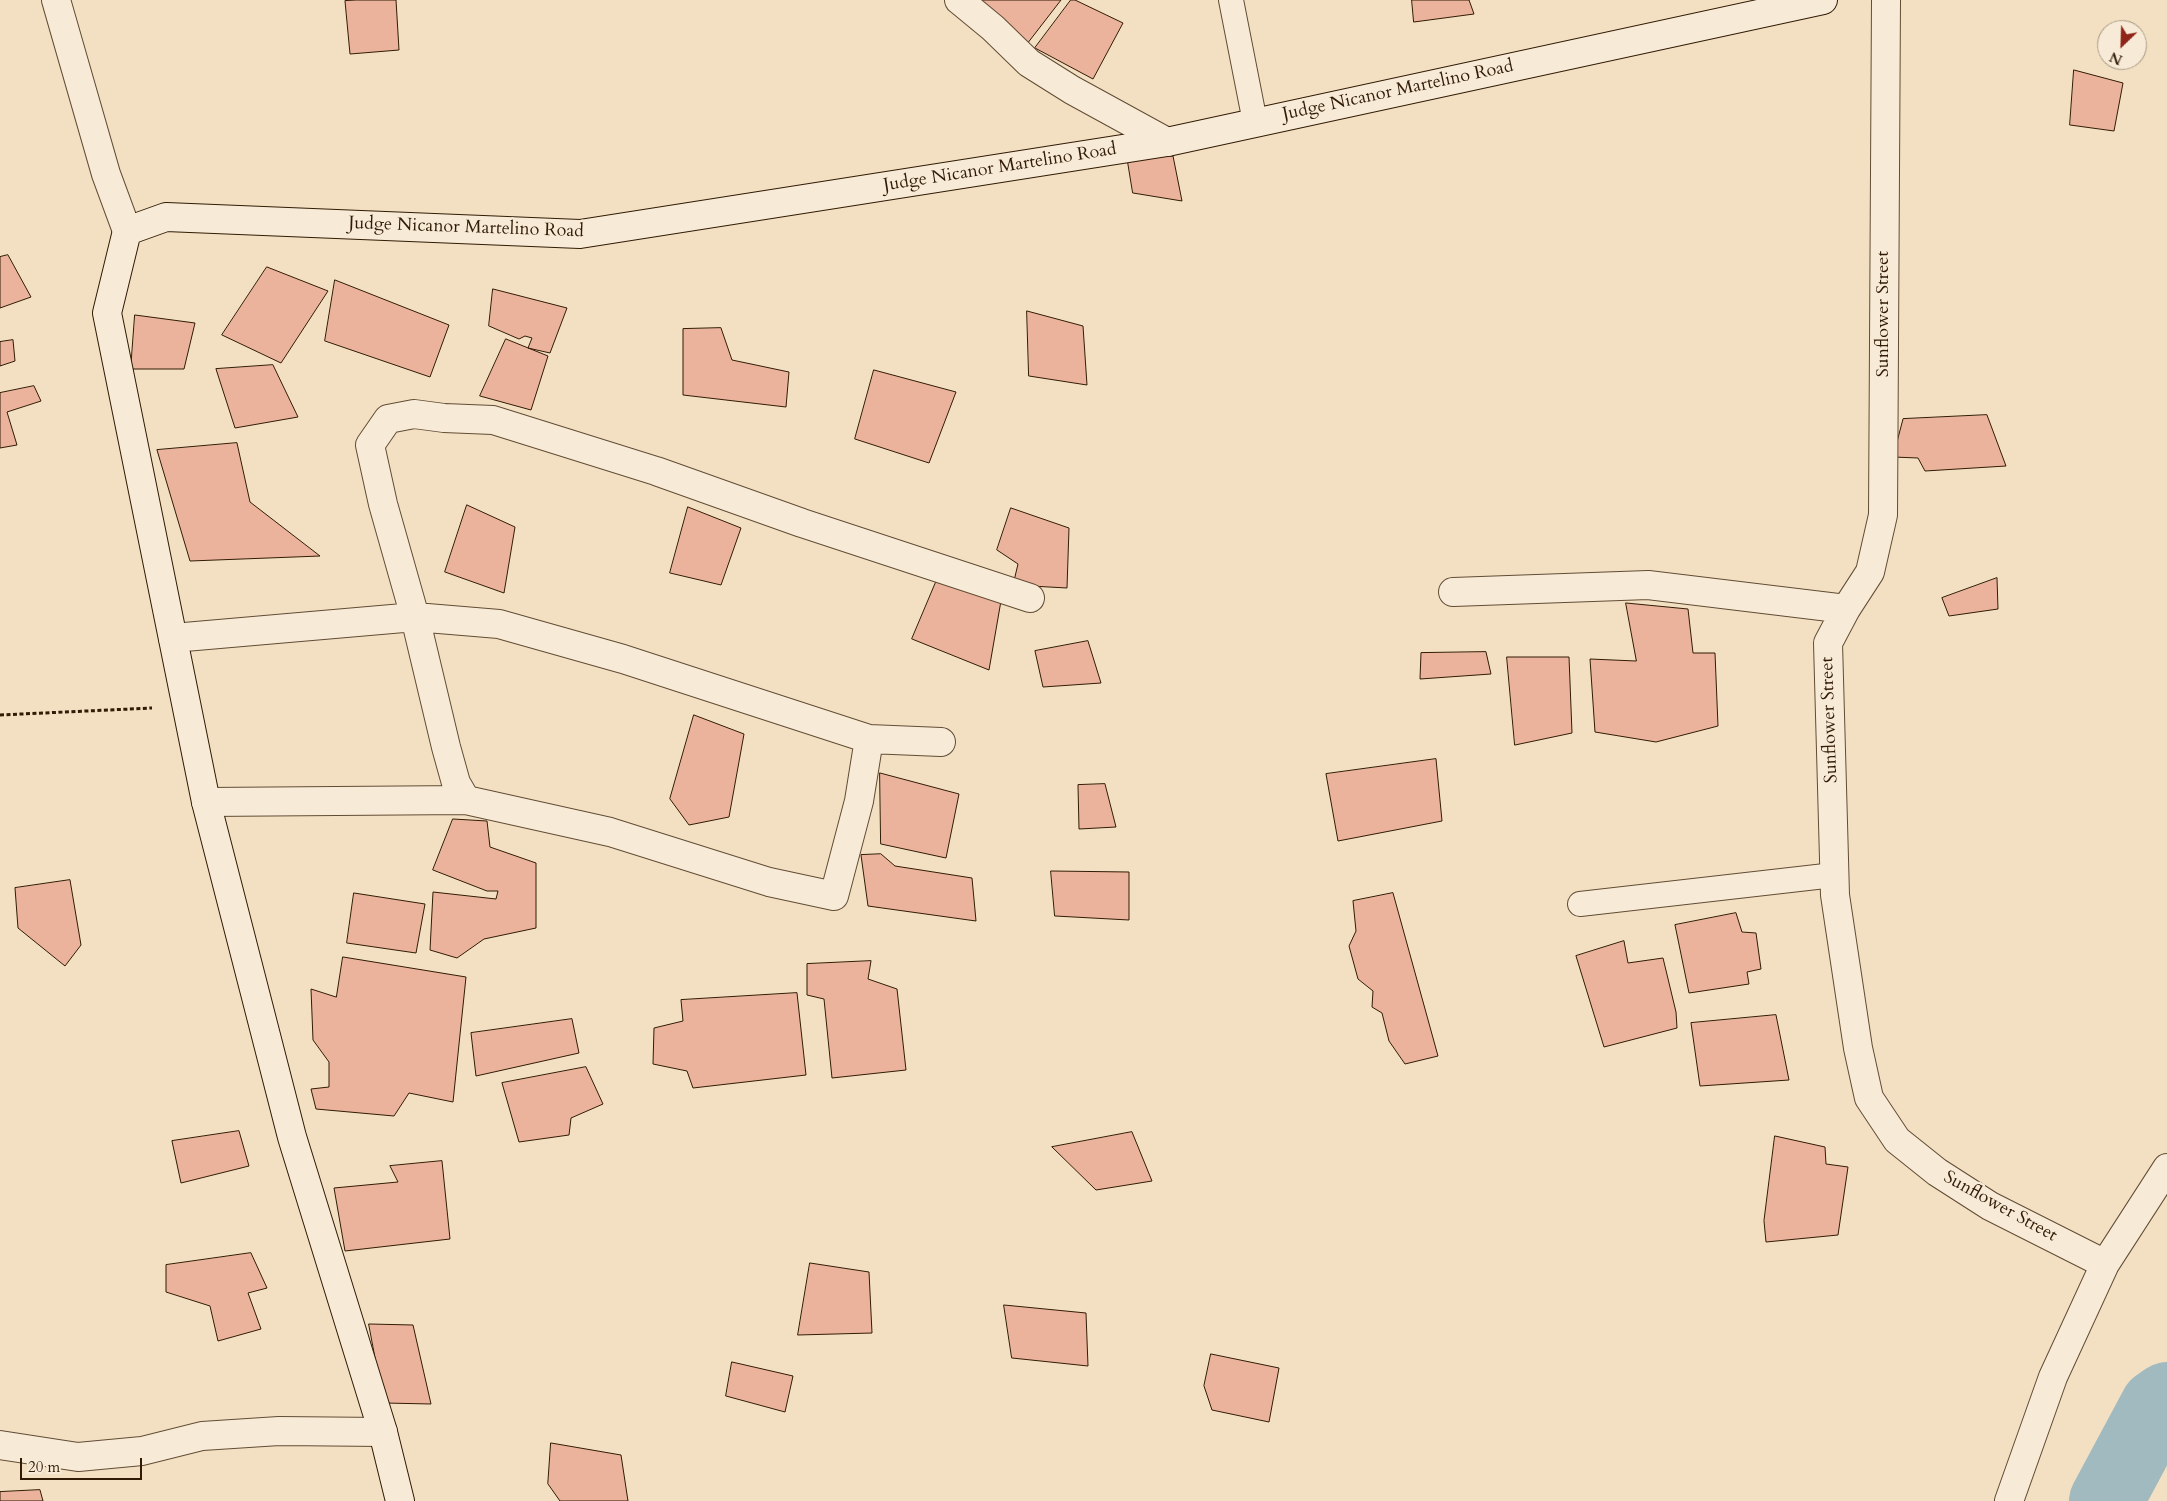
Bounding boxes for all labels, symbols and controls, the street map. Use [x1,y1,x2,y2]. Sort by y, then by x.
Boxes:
north arrow [2097,20,2147,70]
text: N [2107,47,2126,69]
street label: Judge Nicanor Martelino Road [1281,56,1515,126]
street label: Judge Nicanor Martelino Road [882,139,1118,197]
street label: Judge Nicanor Martelino Road [348,213,584,243]
street label: Sunflower Street [1873,251,1895,377]
street label: Sunflower Street [1817,656,1843,784]
street label: Sunflower Street [1939,1167,2061,1247]
scale bar [22,1448,145,1480]
text: 20 m [28,1457,60,1477]

